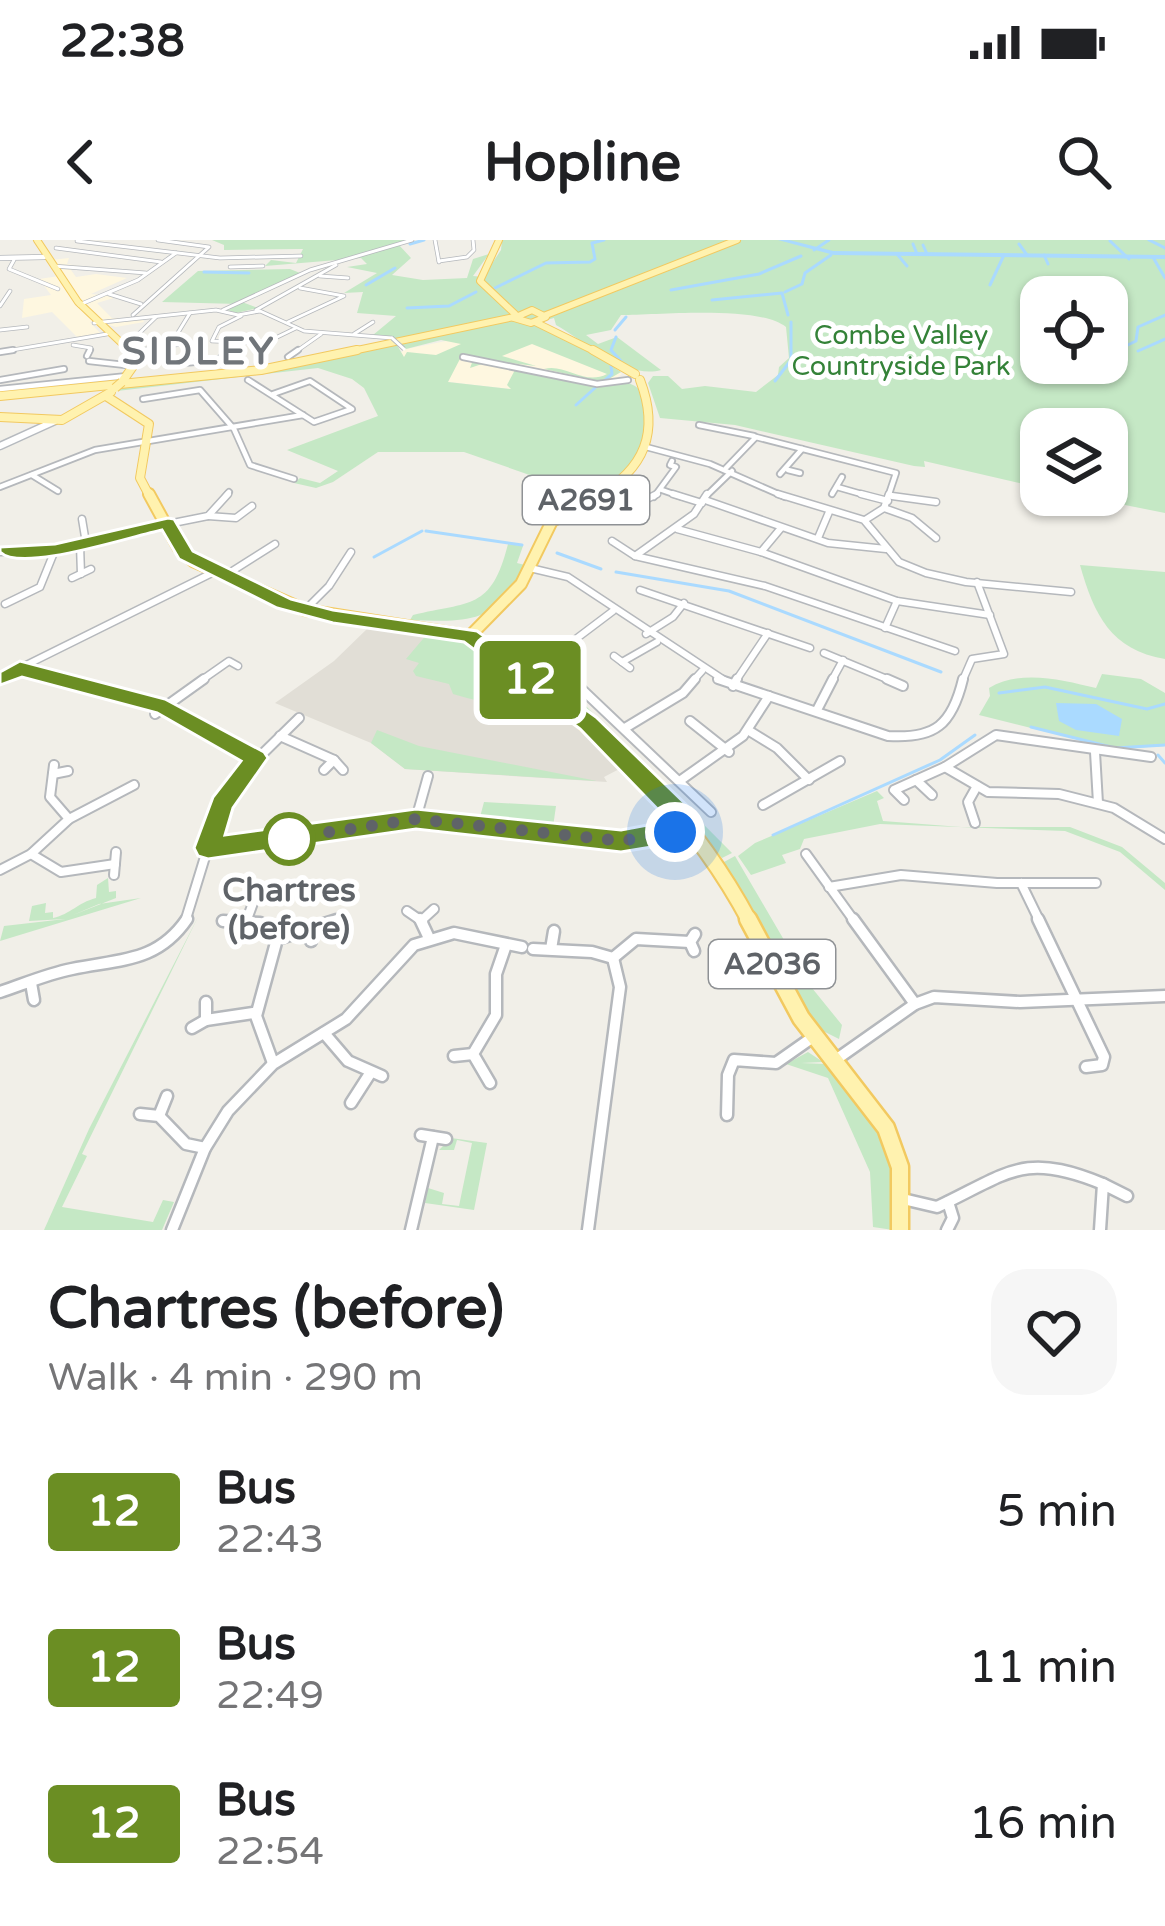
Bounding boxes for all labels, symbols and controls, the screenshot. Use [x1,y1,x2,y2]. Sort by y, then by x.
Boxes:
text: 22:38 [60,15,185,69]
icon: back [48,129,114,195]
icon: search [1051,129,1117,195]
text: Hopline [484,130,681,195]
map controls [1020,276,1128,516]
button: locate [1020,276,1128,384]
park label: Combe Valley Countryside Park [791,319,1011,383]
district label: SIDLEY [122,328,276,375]
button: layers [1020,408,1128,516]
road number: A2691 [523,476,649,524]
line badge: 12 [476,641,584,719]
text: 12 [504,654,556,705]
your location [645,802,705,862]
marker: Chartres (before) [264,814,314,864]
place label: Chartres (before) [222,871,356,948]
road number: A2036 [709,940,835,988]
button: heart [991,1269,1117,1395]
text: Chartres (before) [48,1275,504,1343]
text: Walk · 4 min · 290 m [48,1354,423,1401]
text: Bus [216,1462,296,1516]
text: 5 min [997,1485,1117,1539]
text: 12 [88,1486,140,1537]
text: 22:43 [216,1516,324,1563]
text: Bus [216,1618,296,1672]
text: 11 min [969,1641,1117,1695]
text: 12 [88,1642,140,1693]
text: 22:49 [216,1672,324,1719]
text: Bus [216,1774,296,1828]
text: 16 min [969,1797,1117,1851]
text: 12 [88,1798,140,1849]
text: 22:54 [216,1828,324,1875]

